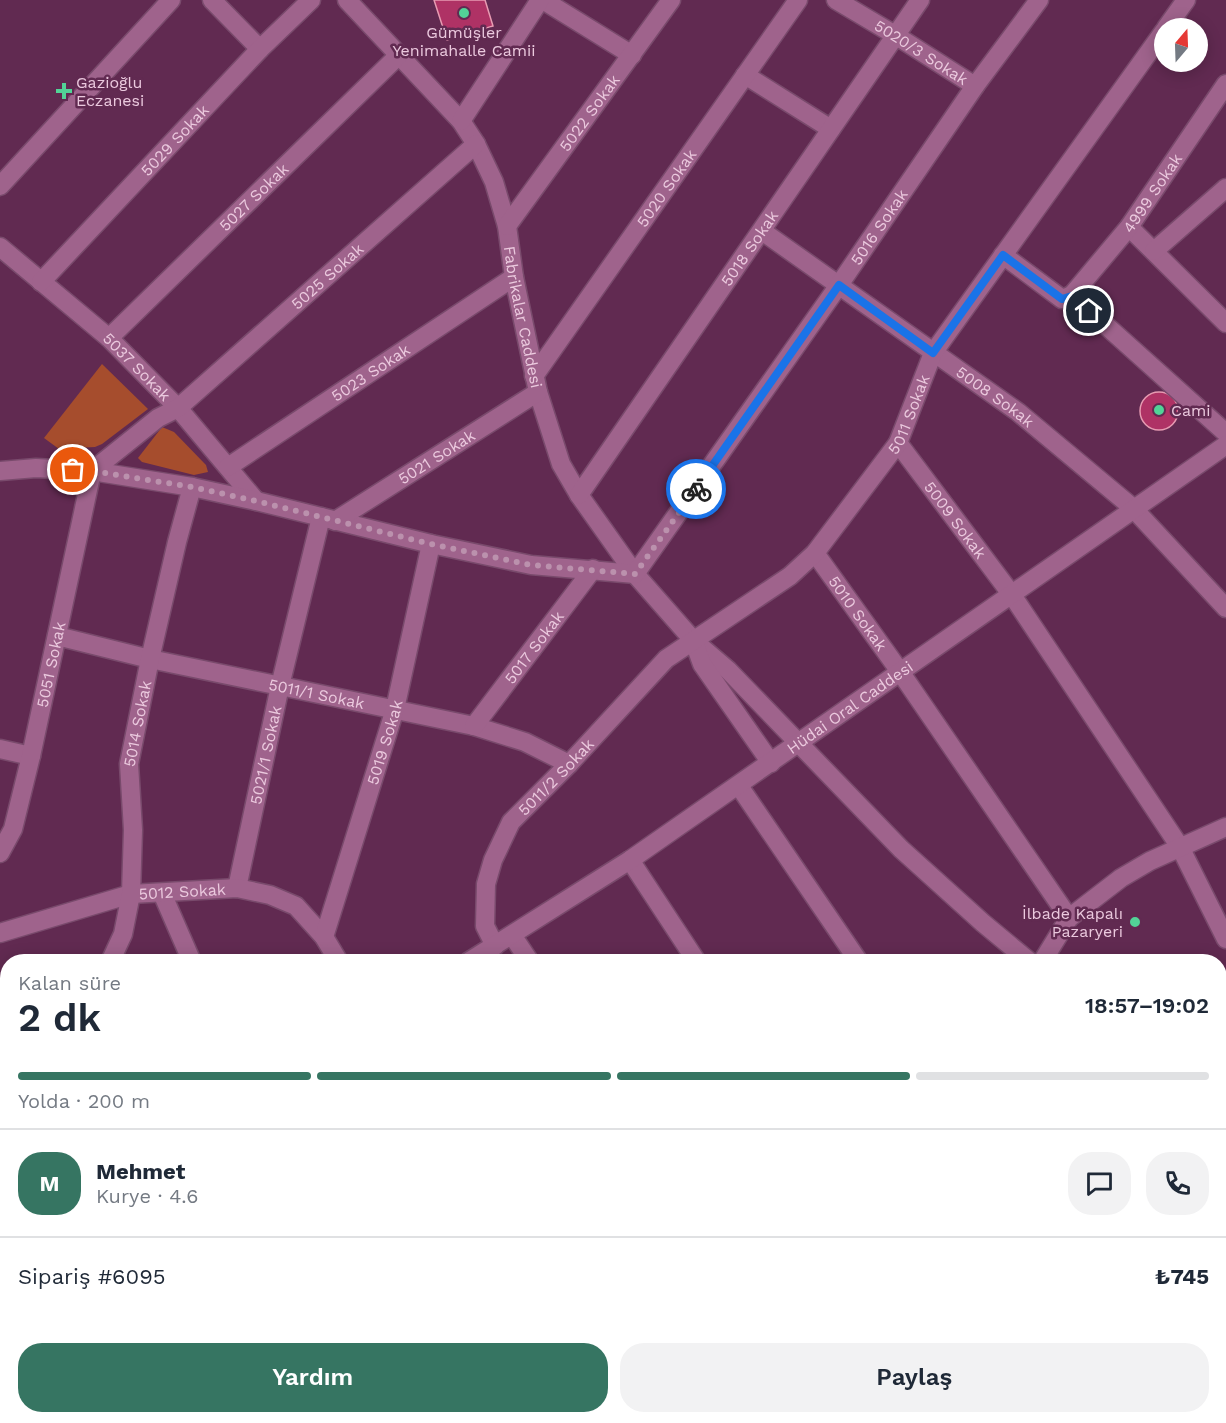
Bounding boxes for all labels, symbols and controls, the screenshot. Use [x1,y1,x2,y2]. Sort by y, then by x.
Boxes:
marker: Gümüşler Yenimahalle Camii [457,6,471,20]
street label: 5020/3 Sokak [871,16,972,89]
north arrow [1154,18,1208,72]
map controls [1154,18,1208,72]
place label: Gümüşler Yenimahalle Camii [393,23,535,60]
street label: 5022 Sokak [555,71,623,155]
place label: Gazioğlu Eczanesi [76,73,144,110]
marker: Gazioğlu Eczanesi [57,84,71,98]
street label: 5029 Sokak [137,100,213,180]
street label: 5020 Sokak [632,145,700,230]
street label: 4999 Sokak [1119,150,1186,236]
street label: 5027 Sokak [215,159,292,235]
street label: 5016 Sokak [846,185,911,268]
street label: 5018 Sokak [716,206,782,289]
street label: 5025 Sokak [287,239,367,313]
street label: Fabrikalar Caddesi [500,245,546,390]
pin [1063,285,1114,336]
icon: home [1072,294,1105,327]
street label: 5037 Sokak [99,328,175,405]
street label: 5023 Sokak [328,339,413,405]
street label: 5008 Sokak [953,362,1038,431]
street label: 5011 Sokak [884,372,933,458]
place label: Cami [1171,401,1211,420]
marker: Cami [1152,403,1166,417]
street label: 5021 Sokak [394,425,478,488]
pin [47,444,98,495]
icon: bag [56,453,89,486]
courier [666,459,726,519]
icon: bike [680,473,713,506]
street label: 5009 Sokak [921,478,991,562]
street label: 5010 Sokak [825,572,891,654]
street label: 5017 Sokak [500,607,567,687]
street label: 5051 Sokak [32,620,69,709]
street label: Hüdai Oral Caddesi [783,657,916,758]
street label: 5011/1 Sokak [267,674,366,713]
street label: 5014 Sokak [119,679,155,768]
street label: 5019 Sokak [363,698,406,787]
street label: 5021/1 Sokak [246,704,285,806]
street label: 5011/2 Sokak [514,734,598,819]
street label: 5012 Sokak [138,879,226,903]
place label: İlbade Kapalı Pazaryeri [1022,904,1123,941]
marker: İlbade Kapalı Pazaryeri [1128,915,1142,929]
text: Kalan süre [18,971,121,995]
text: 18:57–19:02 [1085,993,1209,1018]
text: 2 dk [18,995,101,1040]
text: Yolda · 200 m [18,1089,150,1113]
button: chat [1068,1152,1131,1215]
button: phone [1146,1152,1209,1215]
text: Mehmet [96,1159,185,1184]
text: M [39,1171,60,1196]
text: Kurye · 4.6 [96,1184,198,1208]
text: Sipariş #6095 [18,1264,166,1289]
text: ₺745 [1155,1264,1209,1289]
button: Yardım [18,1343,608,1412]
button: Paylaş [620,1343,1209,1412]

